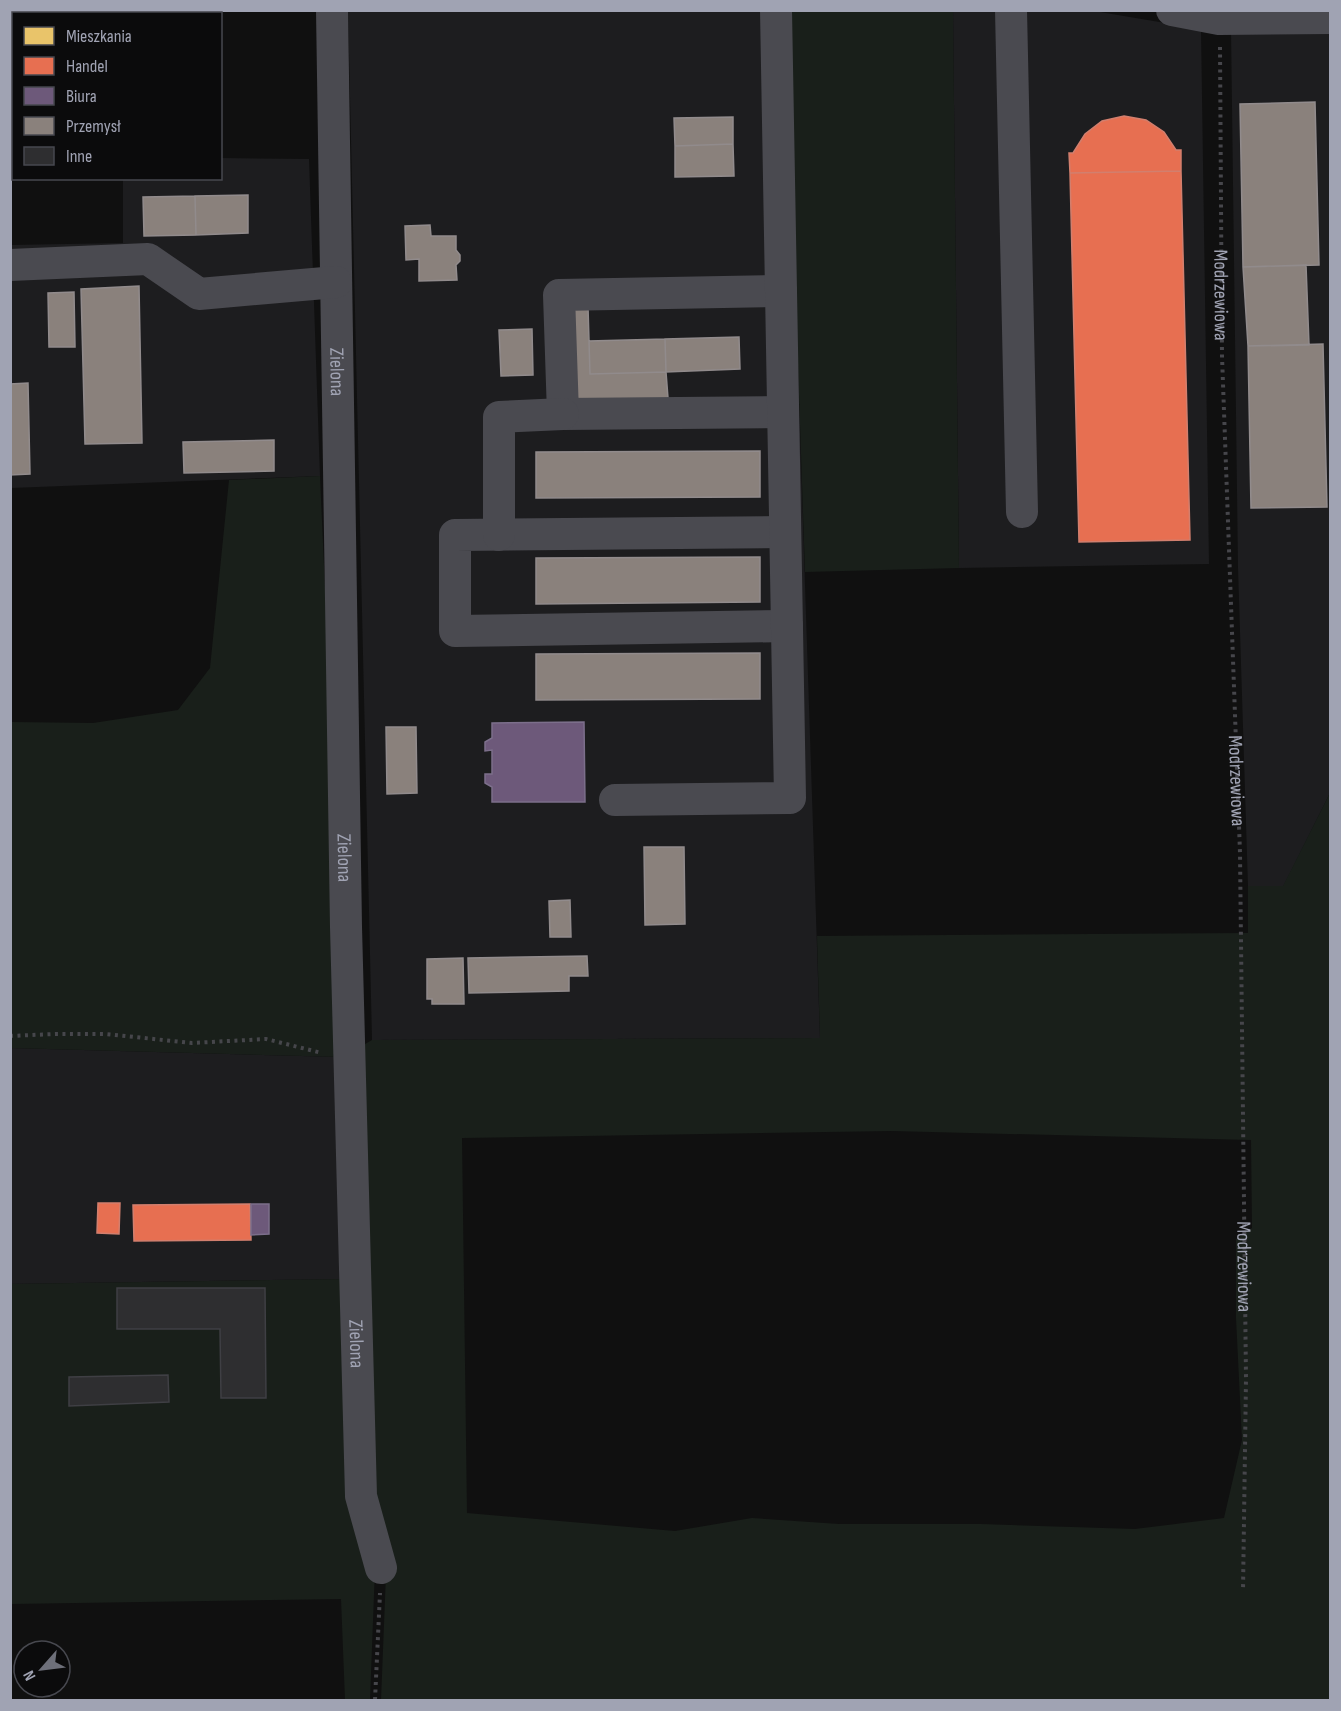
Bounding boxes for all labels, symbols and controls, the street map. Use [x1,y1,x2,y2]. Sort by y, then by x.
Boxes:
legend [12,12,222,180]
text: Mieszkania [66,26,132,47]
text: Handel [66,56,108,77]
text: Biura [66,86,97,107]
text: Przemysł [66,116,121,137]
text: Inne [66,146,92,167]
street label: Modrzewiowa [1208,249,1233,341]
street label: Zielona [324,348,349,396]
street label: Modrzewiowa [1223,735,1250,827]
street label: Zielona [332,834,356,882]
street label: Modrzewiowa [1231,1221,1256,1312]
street label: Zielona [343,1319,369,1368]
north arrow [12,1639,72,1699]
text: N [20,1667,40,1684]

